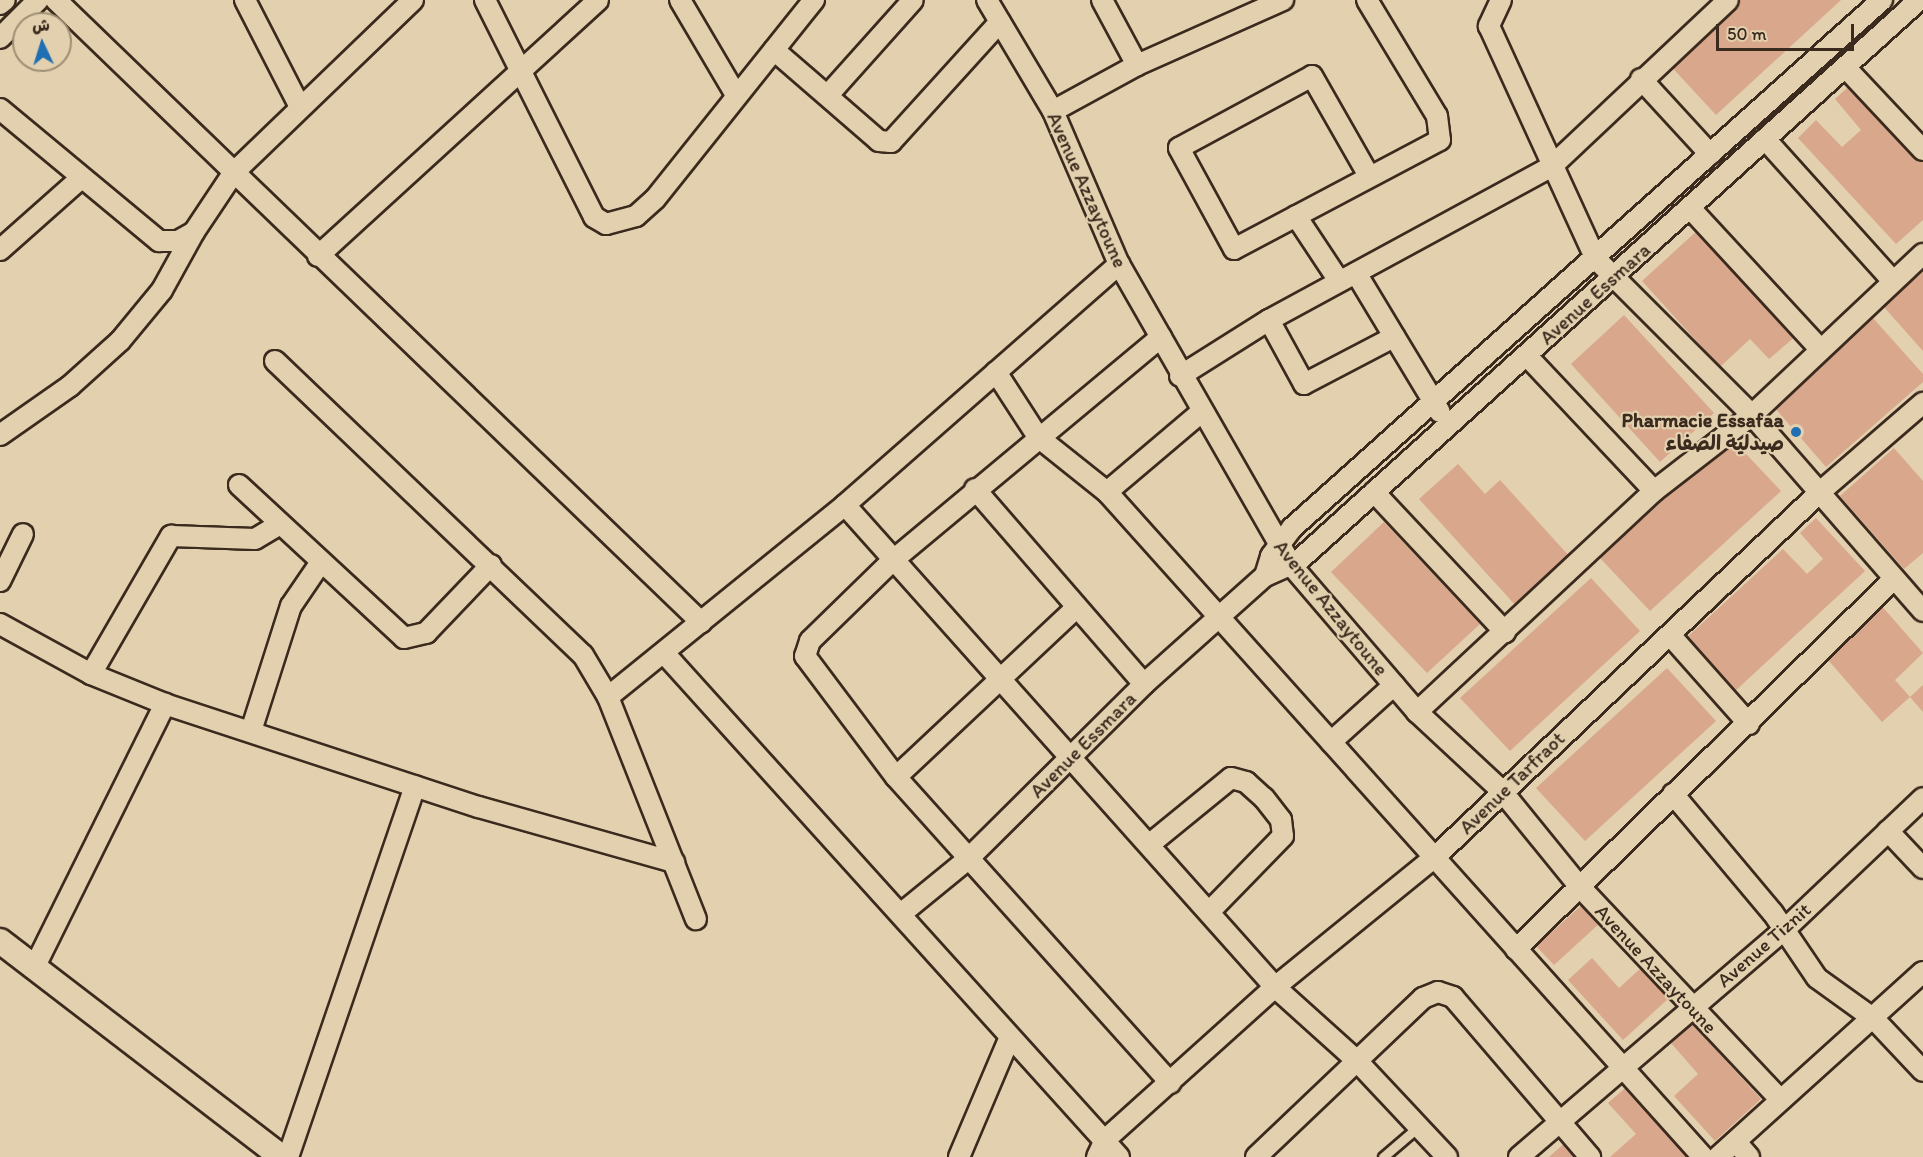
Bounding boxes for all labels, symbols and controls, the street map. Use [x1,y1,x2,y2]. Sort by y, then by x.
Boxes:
north arrow [12,12,72,72]
scale bar [1719,12,1857,50]
text: ش [31,15,50,36]
text: 50 m [1727,23,1767,45]
street label: Avenue Azzaytoune [1042,109,1132,271]
street label: Avenue Essmara [1535,238,1655,350]
place label: Pharmacie Essafaa صيدلية الصفاء [1622,408,1784,455]
marker: Pharmacie Essafaa صيدلية الصفاء [1789,425,1803,439]
street label: Avenue Azzaytoune [1269,536,1393,680]
street label: Avenue Essmara [1025,687,1141,803]
street label: Avenue Tarfraot [1454,727,1570,839]
street label: Avenue Tiznit [1712,898,1816,992]
street label: Avenue Azzaytoune [1590,900,1722,1038]

